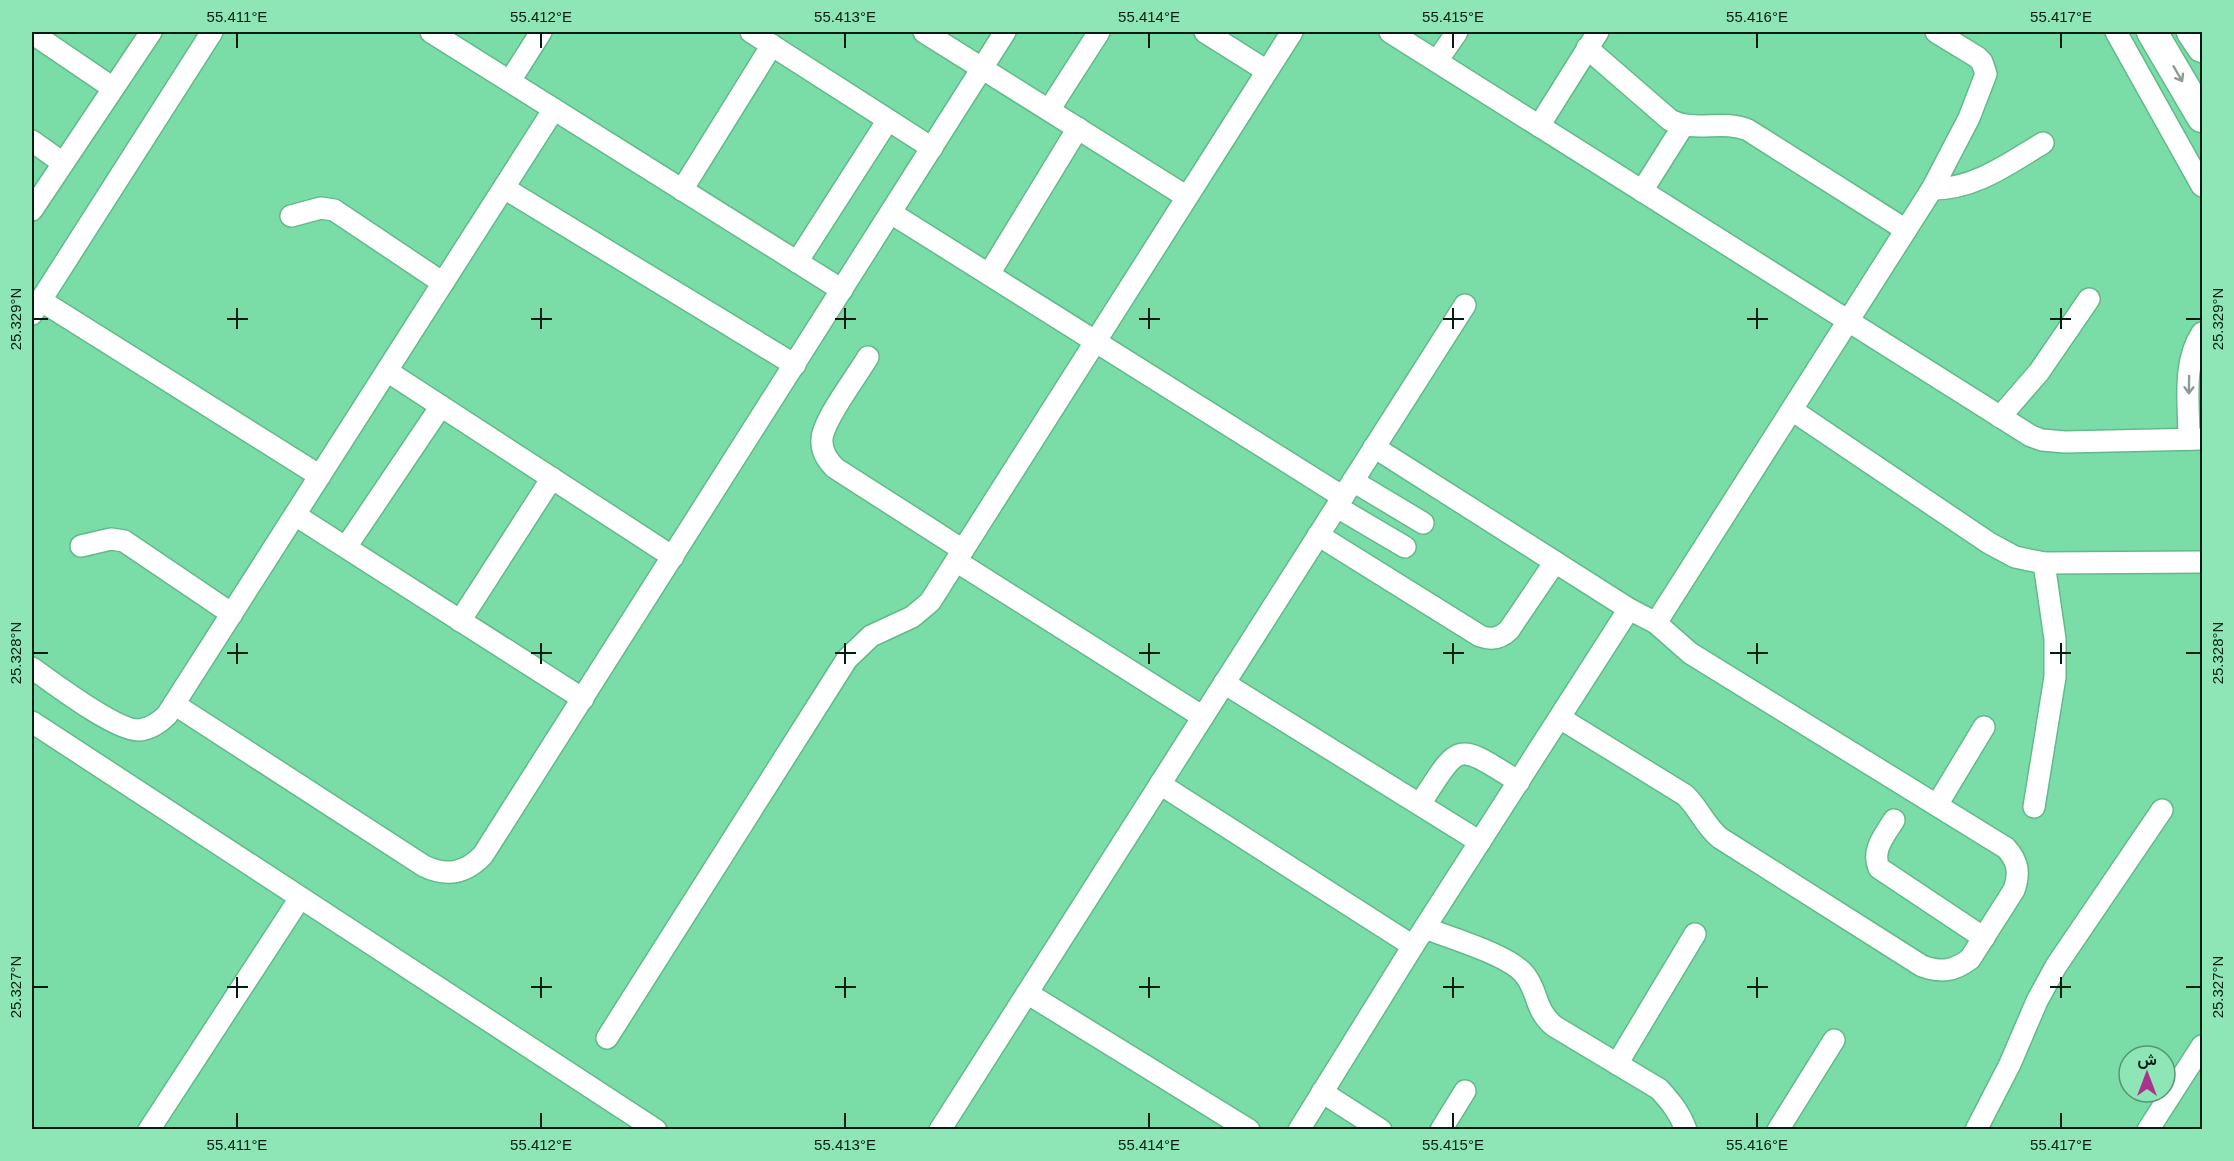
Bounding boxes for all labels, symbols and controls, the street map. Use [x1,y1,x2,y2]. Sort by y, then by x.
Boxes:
text: 55.411°E [207,8,267,25]
text: 55.412°E [510,8,572,25]
text: 55.413°E [814,8,876,25]
text: 55.414°E [1118,8,1180,25]
text: 55.415°E [1422,8,1484,25]
text: 55.416°E [1726,8,1788,25]
text: 55.417°E [2030,8,2092,25]
one-way arrow [2172,65,2184,82]
text: 25.329°N [7,288,24,350]
text: 25.329°N [2209,288,2226,350]
one-way arrow [2183,374,2195,394]
text: 25.328°N [7,622,24,684]
text: 25.328°N [2209,622,2226,684]
text: 25.327°N [7,956,24,1018]
text: 25.327°N [2209,956,2226,1018]
north arrow [2117,1044,2177,1104]
text: ش [2137,1051,2157,1069]
text: 55.411°E [207,1136,267,1153]
text: 55.412°E [510,1136,572,1153]
text: 55.413°E [814,1136,876,1153]
text: 55.414°E [1118,1136,1180,1153]
text: 55.415°E [1422,1136,1484,1153]
text: 55.416°E [1726,1136,1788,1153]
text: 55.417°E [2030,1136,2092,1153]

